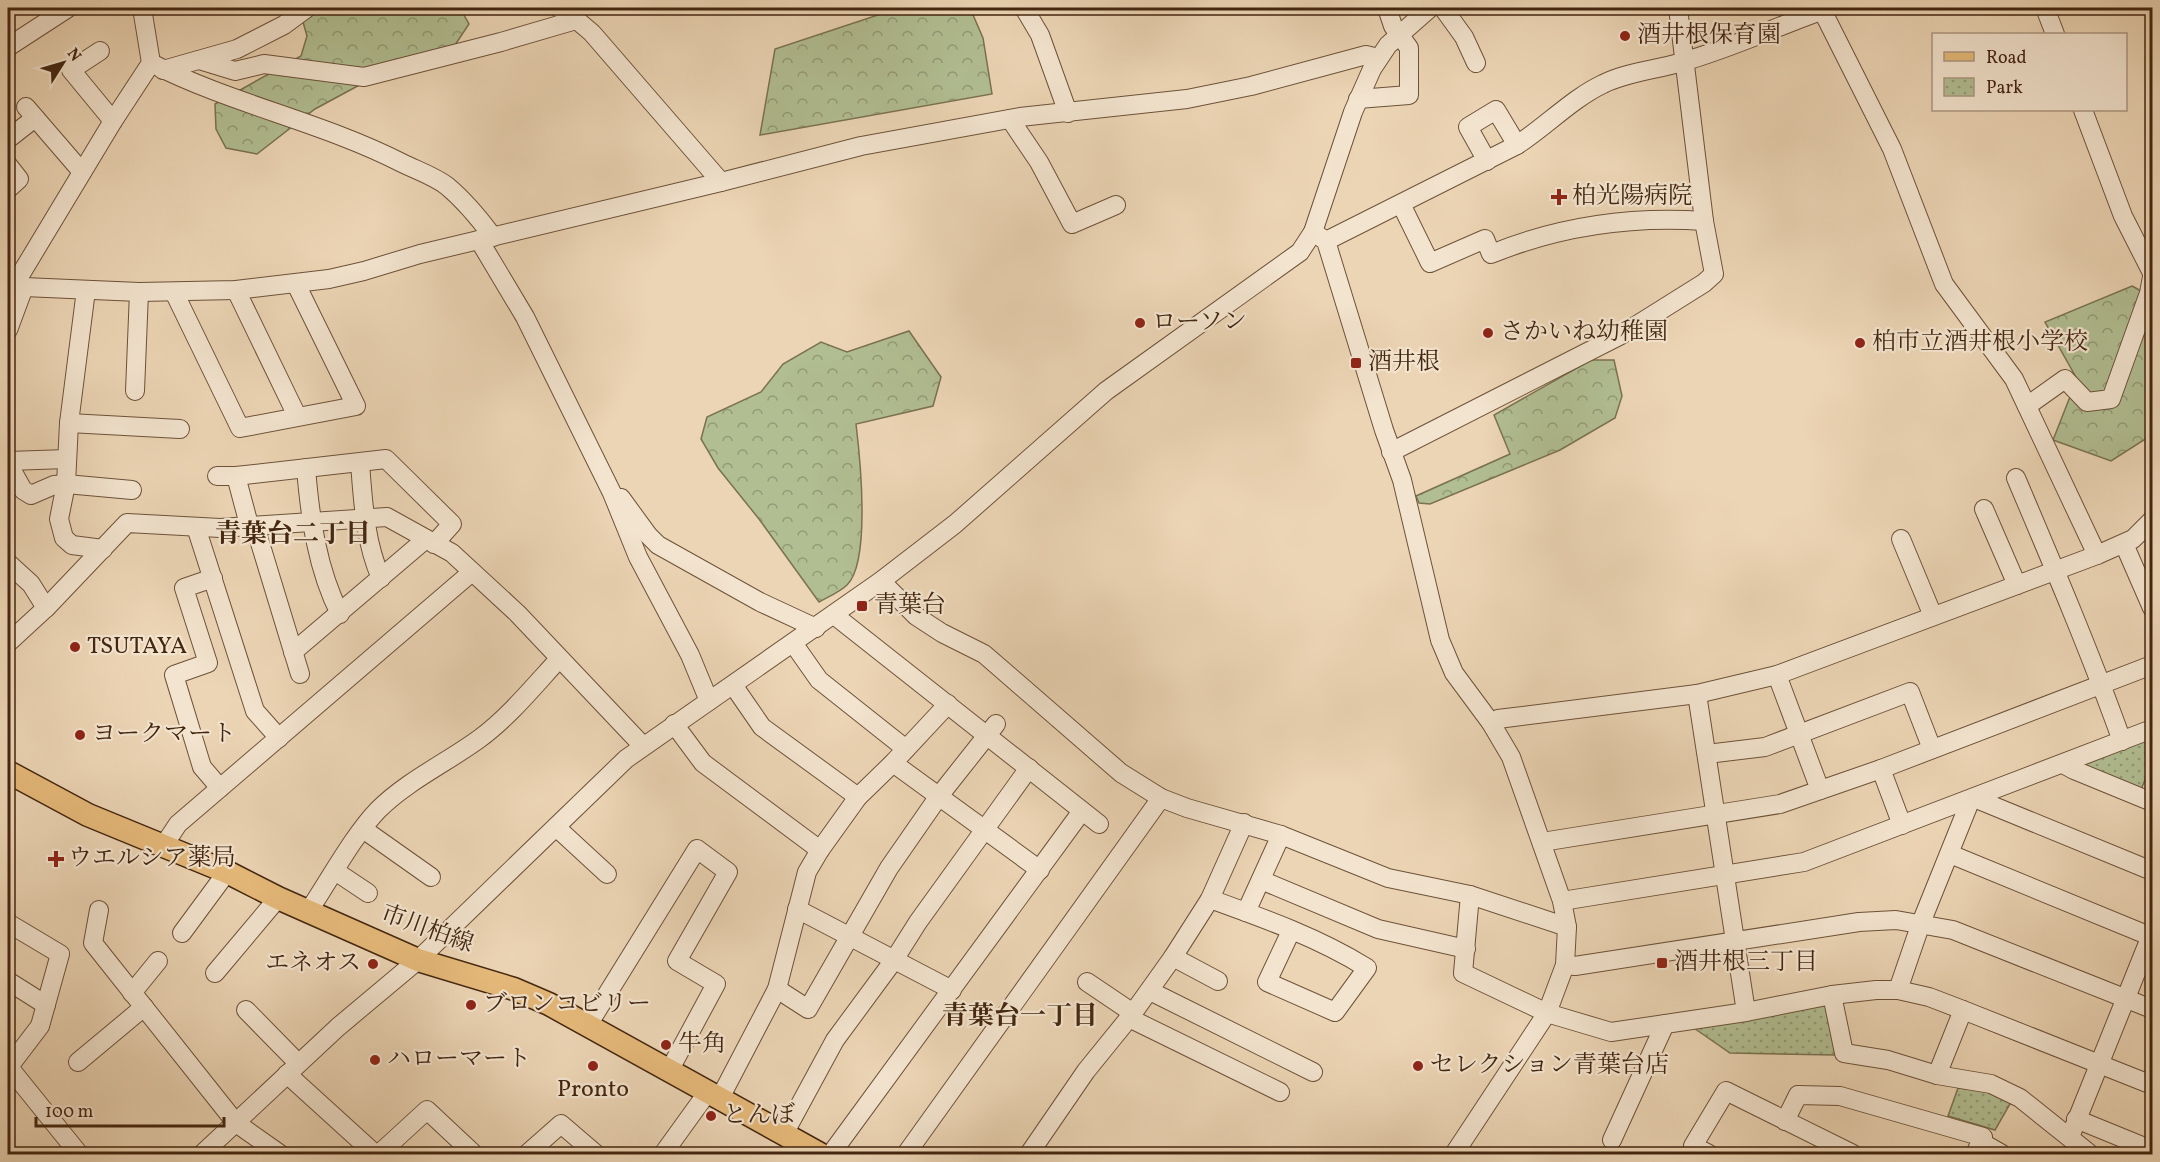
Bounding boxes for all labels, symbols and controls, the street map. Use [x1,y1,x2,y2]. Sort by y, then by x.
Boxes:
place label: 酒井根保育園 [1637,19,1781,53]
marker: 酒井根保育園 [1618,29,1632,43]
north arrow [33,33,93,93]
legend [1932,33,2127,111]
text: N [61,44,86,67]
text: Road [1986,46,2027,71]
text: Park [1986,76,2023,101]
place label: 柏光陽病院 [1572,180,1692,214]
marker: 柏光陽病院 [1550,188,1568,206]
place label: ローソン [1152,306,1247,340]
marker: ローソン [1133,316,1147,330]
place label: さかいね幼稚園 [1500,316,1668,350]
marker: さかいね幼稚園 [1481,326,1495,340]
place label: 柏市立酒井根小学校 [1872,326,2088,360]
marker: 柏市立酒井根小学校 [1853,336,1867,350]
place label: 酒井根 [1368,346,1440,380]
marker: 酒井根 [1349,356,1363,370]
district label: 青葉台二丁目 [215,517,371,553]
place label: 青葉台 [874,589,946,623]
marker: 青葉台 [855,599,869,613]
place label: TSUTAYA [87,630,187,664]
marker: TSUTAYA [68,640,82,654]
place label: ヨークマート [92,718,236,752]
marker: ヨークマート [73,728,87,742]
place label: ウエルシア薬局 [68,842,235,876]
marker: ウエルシア薬局 [49,852,63,866]
street label: 市川柏線 [376,898,478,962]
place label: 酒井根三丁目 [1674,946,1818,980]
place label: エネオス [265,947,361,981]
marker: 酒井根三丁目 [1655,956,1669,970]
marker: エネオス [366,957,380,971]
place label: ブロンコビリー [483,988,651,1022]
marker: ブロンコビリー [464,998,478,1012]
district label: 青葉台一丁目 [942,999,1098,1035]
place label: 牛角 [678,1028,726,1062]
marker: 牛角 [659,1038,673,1052]
place label: ハローマート [387,1043,531,1077]
place label: セレクション青葉台店 [1430,1049,1669,1083]
marker: ハローマート [368,1053,382,1067]
marker: Pronto [586,1059,600,1073]
marker: セレクション青葉台店 [1411,1059,1425,1073]
place label: Pronto [557,1073,629,1107]
scale bar [36,1090,224,1128]
place label: とんぼ [723,1099,795,1133]
text: 100 m [45,1100,94,1125]
marker: とんぼ [704,1109,718,1123]

